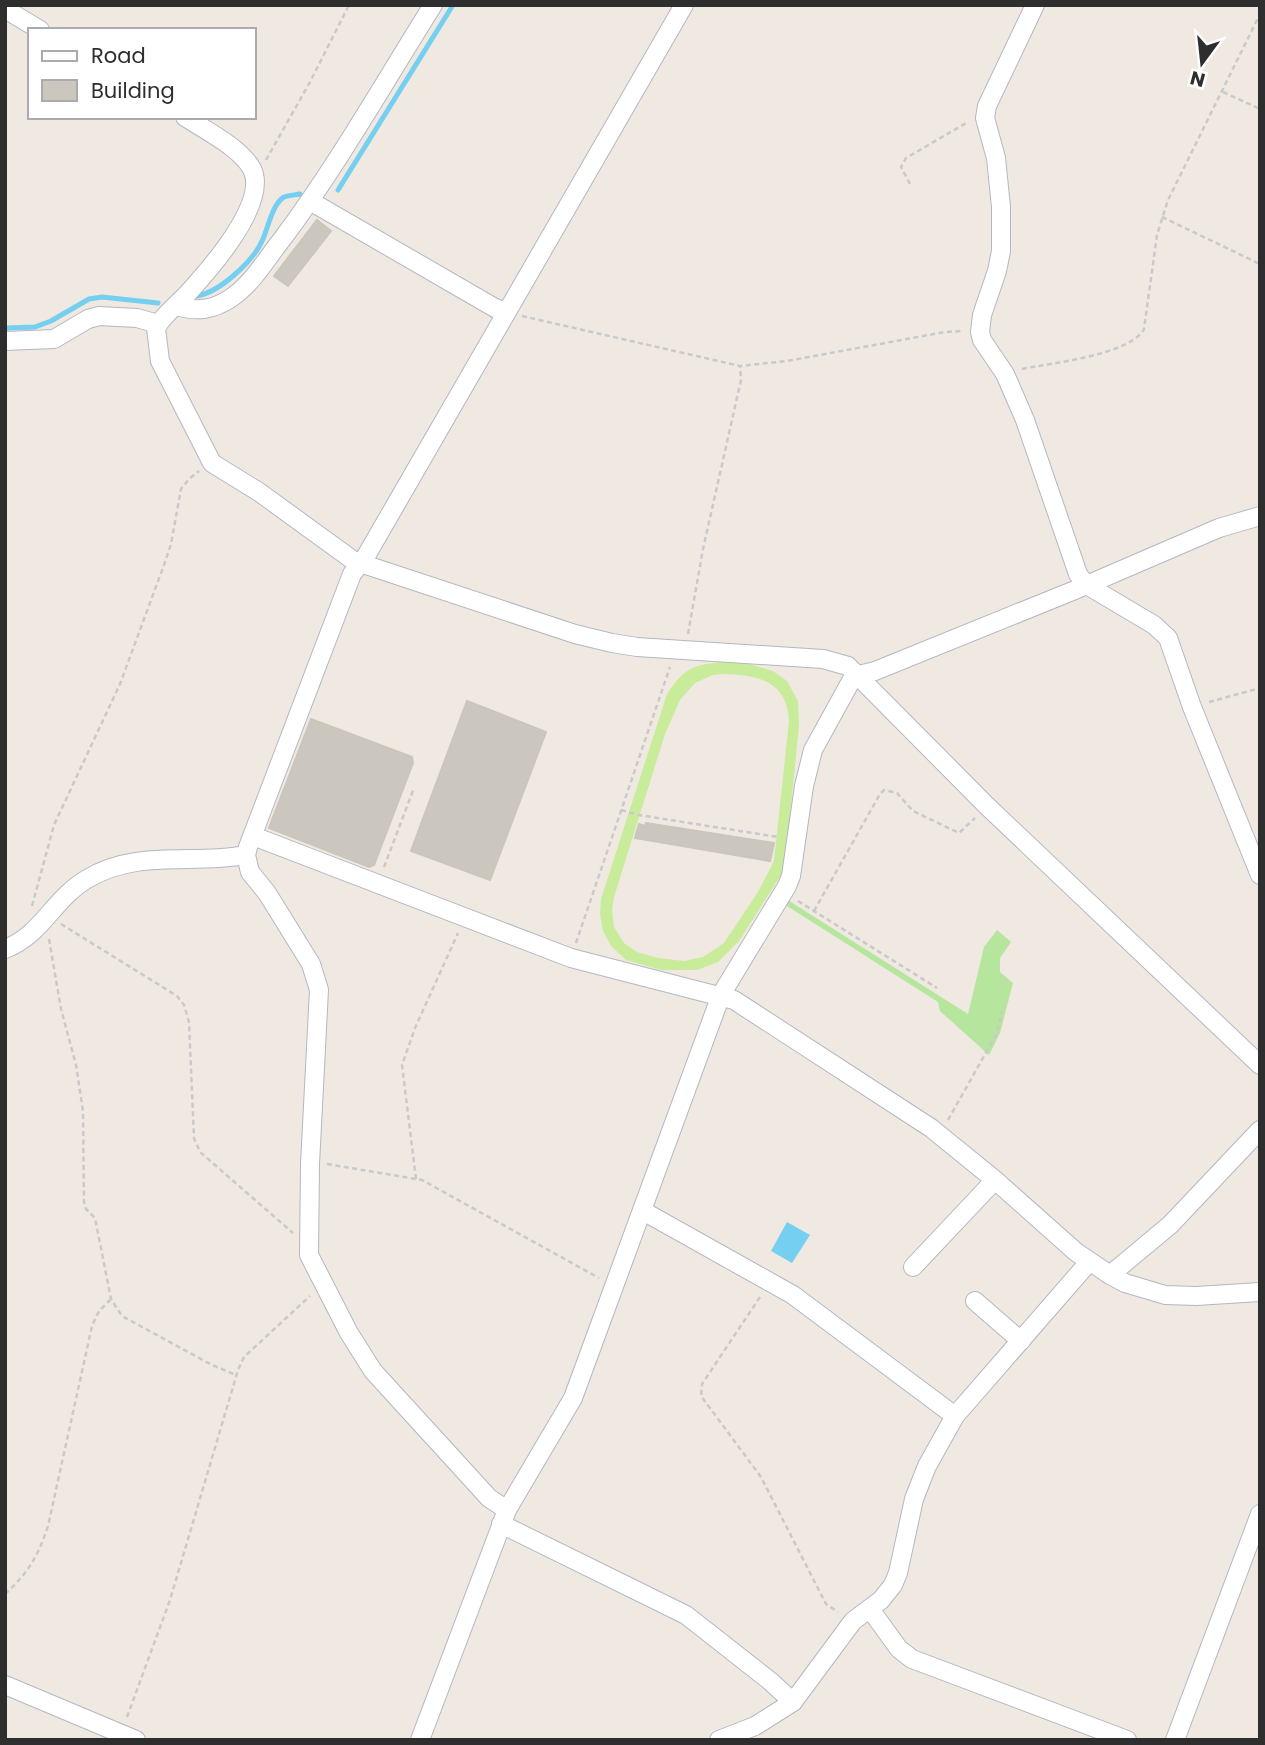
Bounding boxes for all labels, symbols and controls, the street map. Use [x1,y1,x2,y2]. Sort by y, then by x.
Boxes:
legend [28,28,256,119]
north arrow [1167,28,1237,98]
text: Road [91,41,146,70]
text: N [1187,64,1208,94]
text: Building [91,76,175,105]

